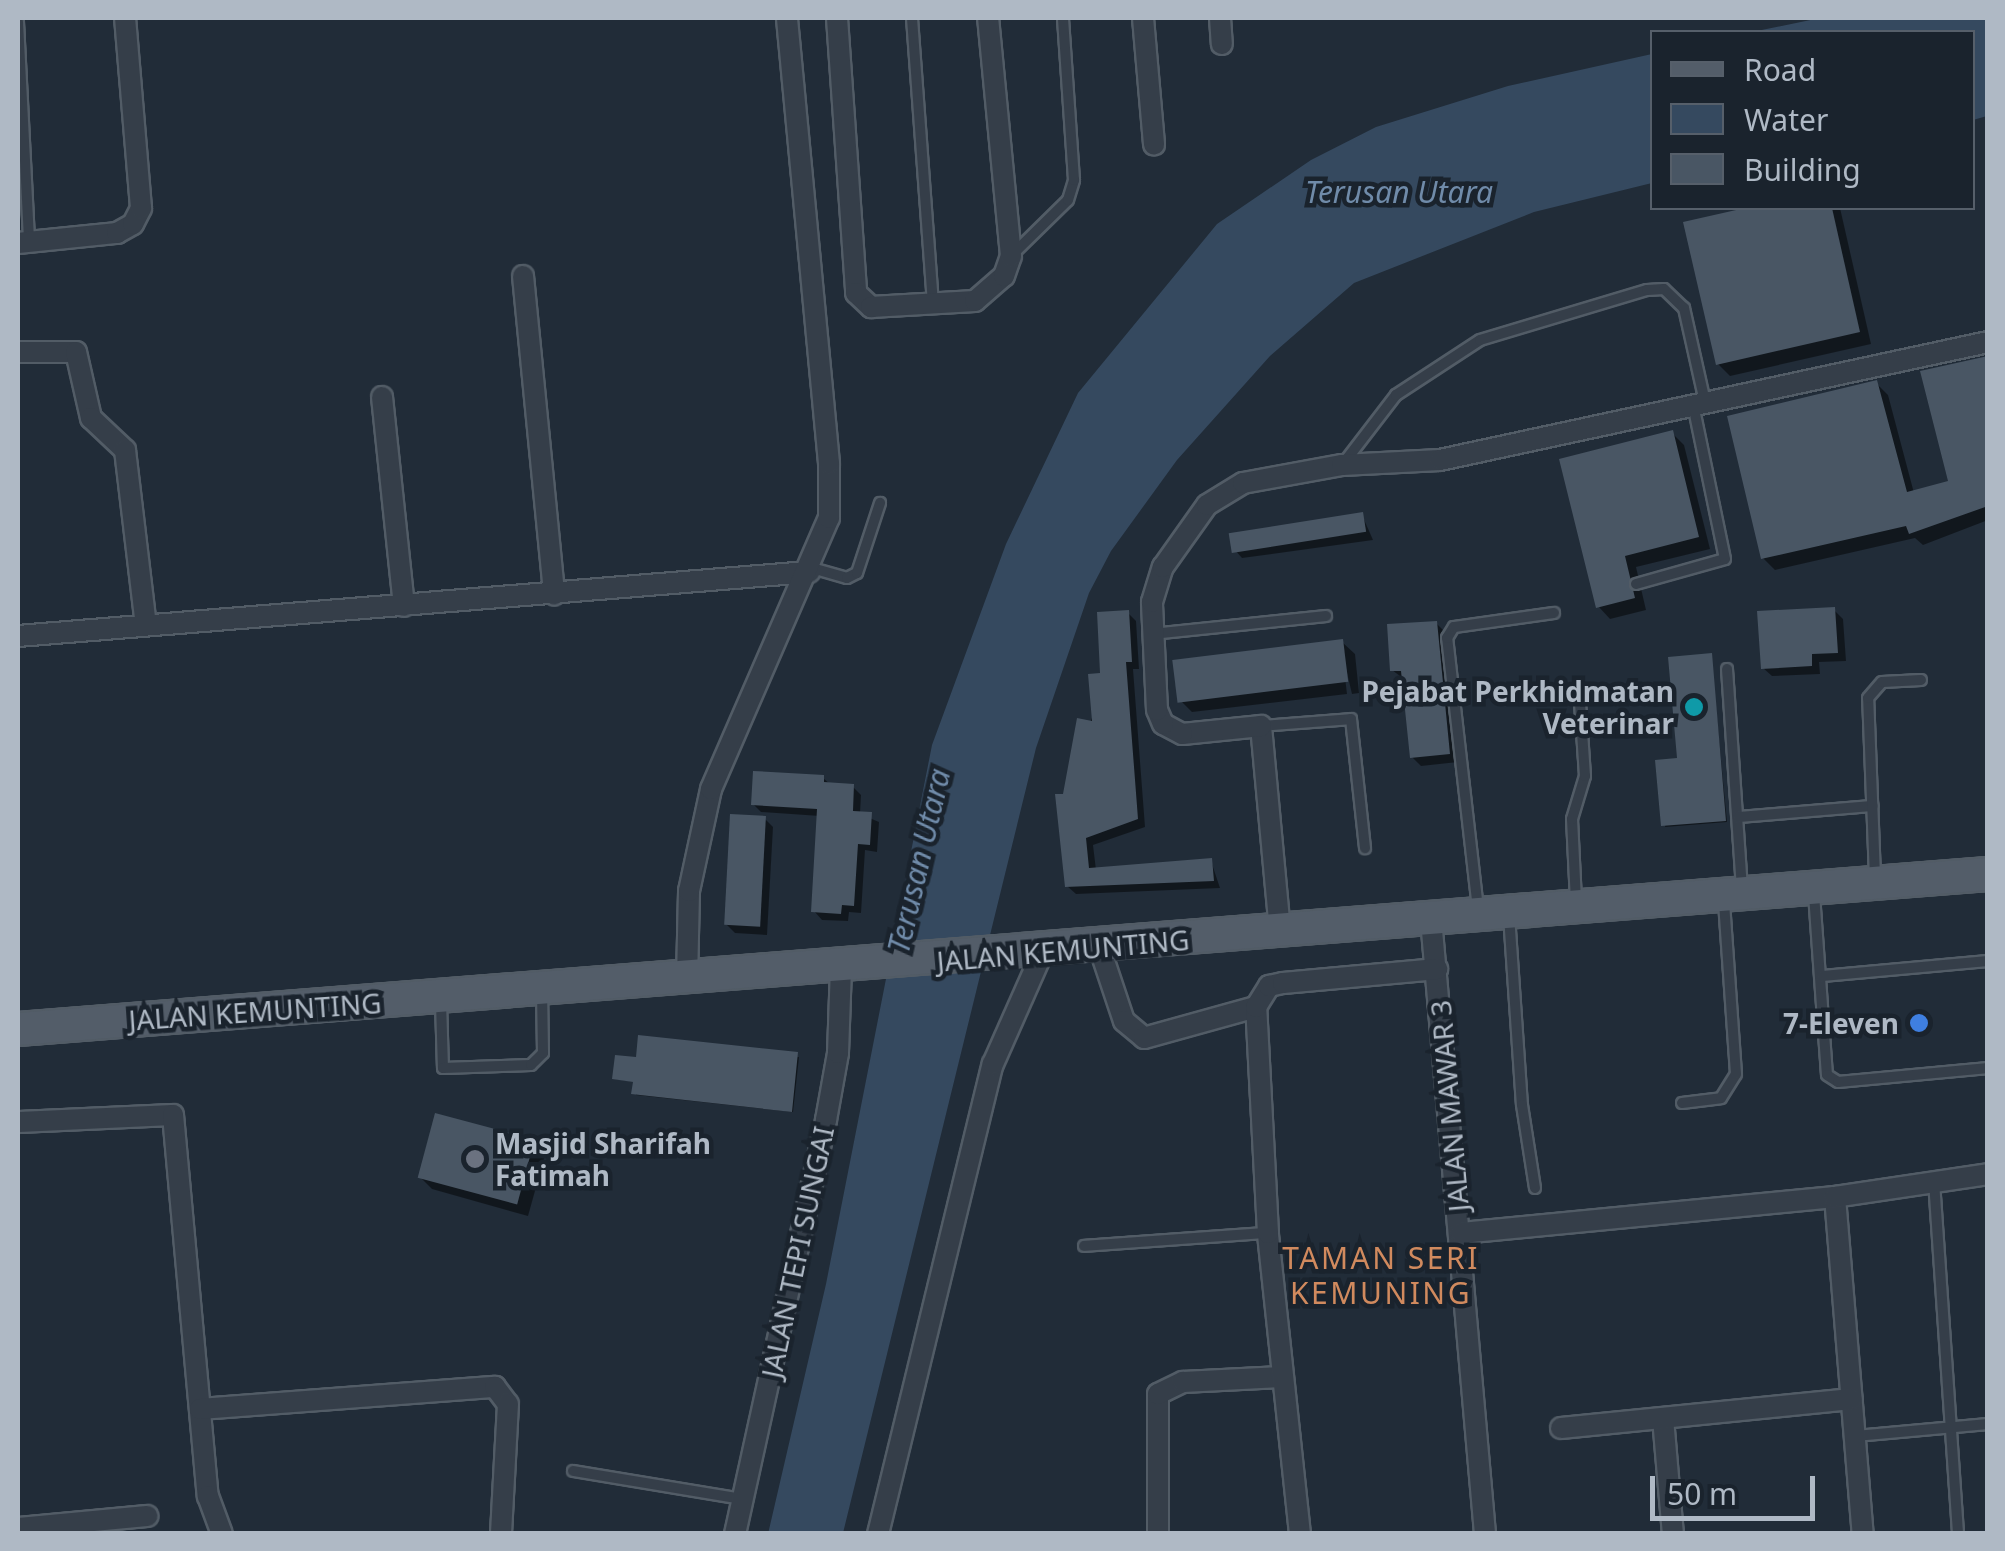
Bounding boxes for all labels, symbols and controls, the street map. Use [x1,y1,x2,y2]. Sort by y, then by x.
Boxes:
legend [1650,30,1975,210]
text: Road [1744,49,1816,90]
text: Water [1744,99,1828,140]
text: Building [1744,149,1861,190]
water label: Terusan Utara [1305,174,1493,210]
place label: Pejabat Perkhidmatan Veterinar [1361,674,1674,740]
marker: Pejabat Perkhidmatan Veterinar [1683,696,1705,718]
water label: Terusan Utara [880,765,958,957]
street label: JALAN KEMUNTING [935,922,1191,978]
street label: JALAN KEMUNTING [127,985,383,1037]
street label: JALAN MAWAR 3 [1423,999,1475,1213]
place label: 7-Eleven [1783,1006,1899,1040]
marker: 7-Eleven [1908,1012,1930,1034]
street label: JALAN TEPI SUNGAI [754,1123,840,1381]
place label: Masjid Sharifah Fatimah [495,1126,711,1192]
marker: Masjid Sharifah Fatimah [464,1148,486,1170]
district label: TAMAN SERI KEMUNING [1282,1240,1480,1310]
scale bar [1655,1456,1820,1518]
text: 50 m [1667,1473,1737,1514]

